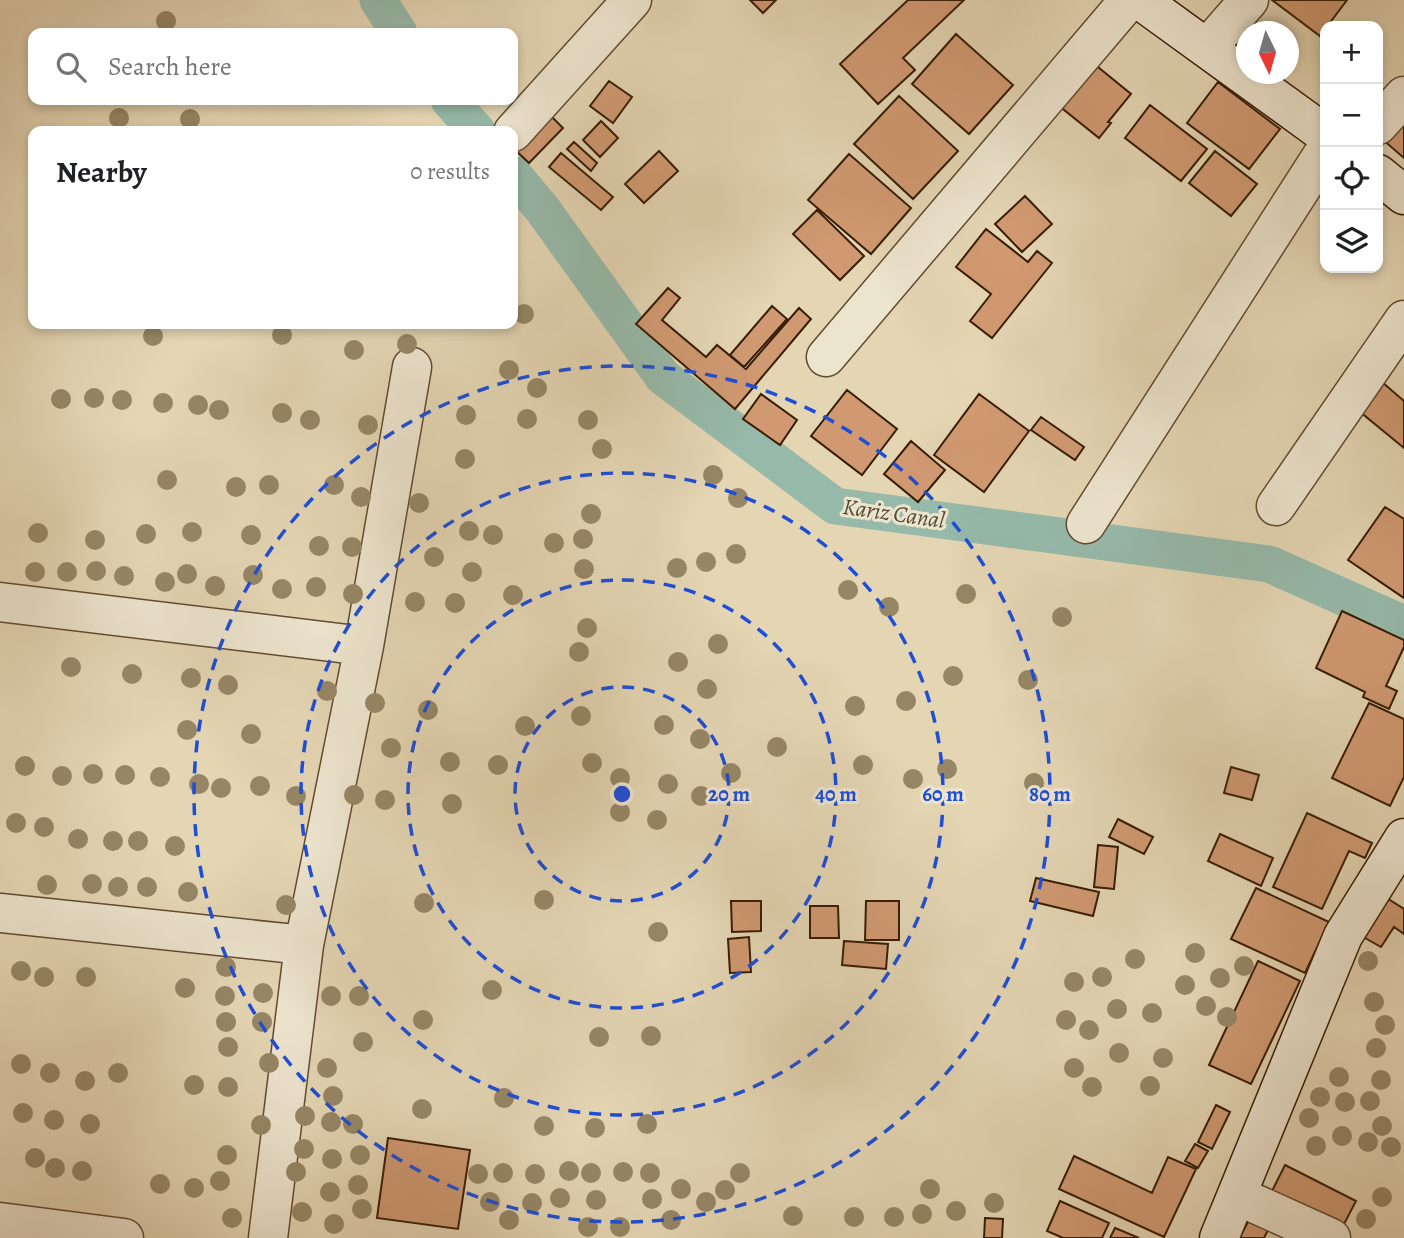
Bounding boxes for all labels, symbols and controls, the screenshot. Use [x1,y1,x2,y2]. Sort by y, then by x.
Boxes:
north arrow [1236,21,1299,84]
map controls [1320,21,1383,273]
button: + [1320,21,1383,84]
search box [28,28,518,105]
icon: search [52,48,90,86]
text: Search here [108,49,232,84]
button: − [1320,84,1383,147]
button: locate [1320,147,1383,210]
text: Nearby [56,152,147,192]
text: 0 results [410,156,490,187]
button: layers [1320,210,1383,273]
water label: Kariz Canal [841,491,947,536]
text: 20 m [708,780,750,808]
text: 40 m [815,780,857,808]
text: 60 m [922,780,964,808]
text: 80 m [1029,780,1071,808]
centre of rings [610,782,634,806]

